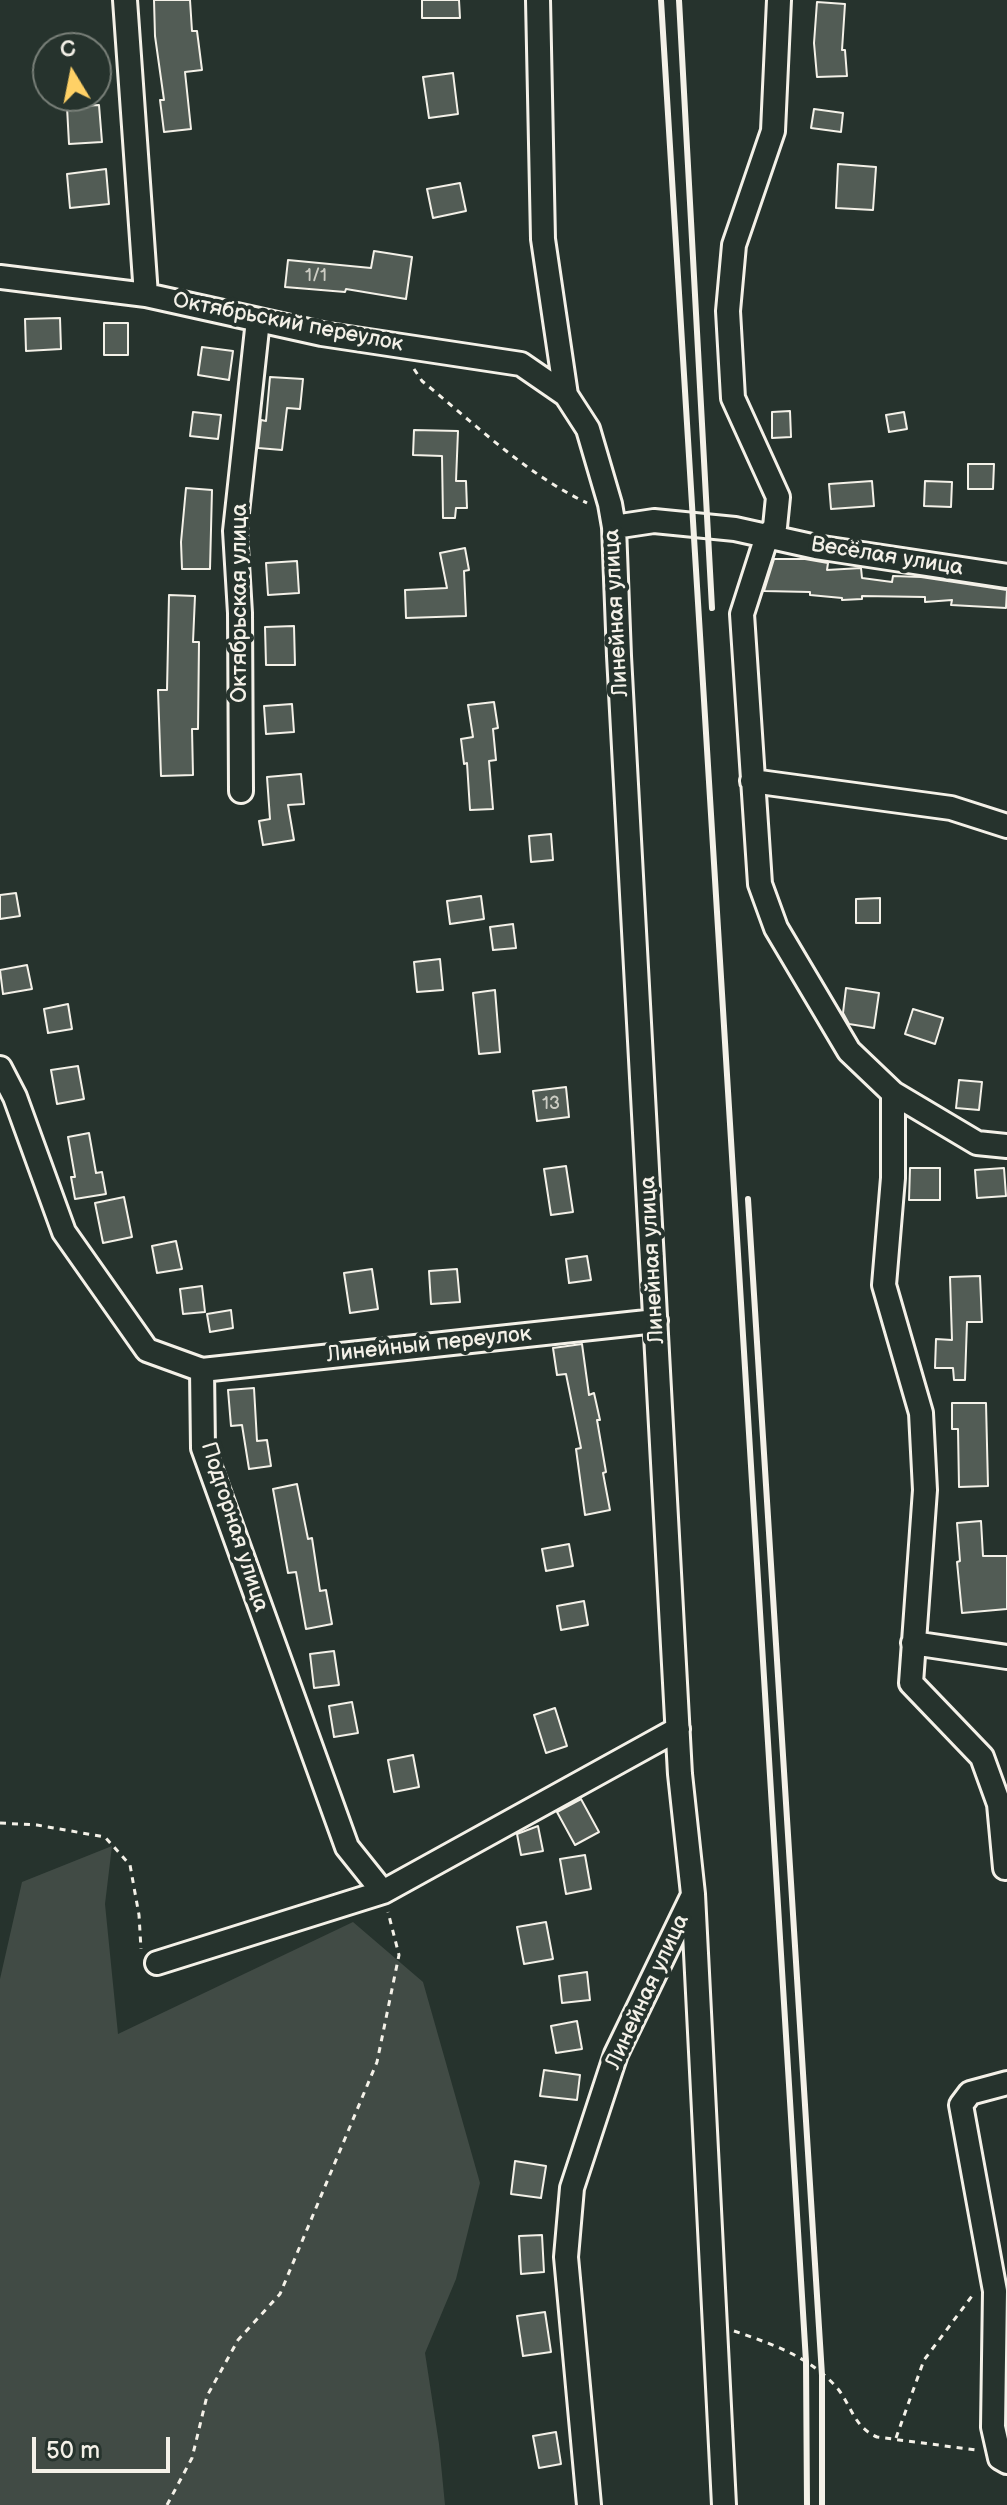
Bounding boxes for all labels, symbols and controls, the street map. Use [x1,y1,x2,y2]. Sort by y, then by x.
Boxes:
north arrow [32,32,112,112]
text: С [58,35,78,64]
house number: 1/1 [305,265,327,287]
street label: Октябрьский переулок [171,288,405,358]
street label: Октябрьская улица [227,503,253,703]
street label: Линейная улица [599,528,635,698]
street label: Весёлая улица [809,532,965,582]
house number: 13 [542,1093,560,1115]
street label: Линейная улица [635,1175,671,1345]
street label: Линейный переулок [325,1321,533,1369]
street label: Подгорная улица [194,1439,274,1615]
street label: Линейная улица [601,1910,695,2074]
scale bar [36,2421,174,2471]
text: 50 m [46,2436,100,2465]

